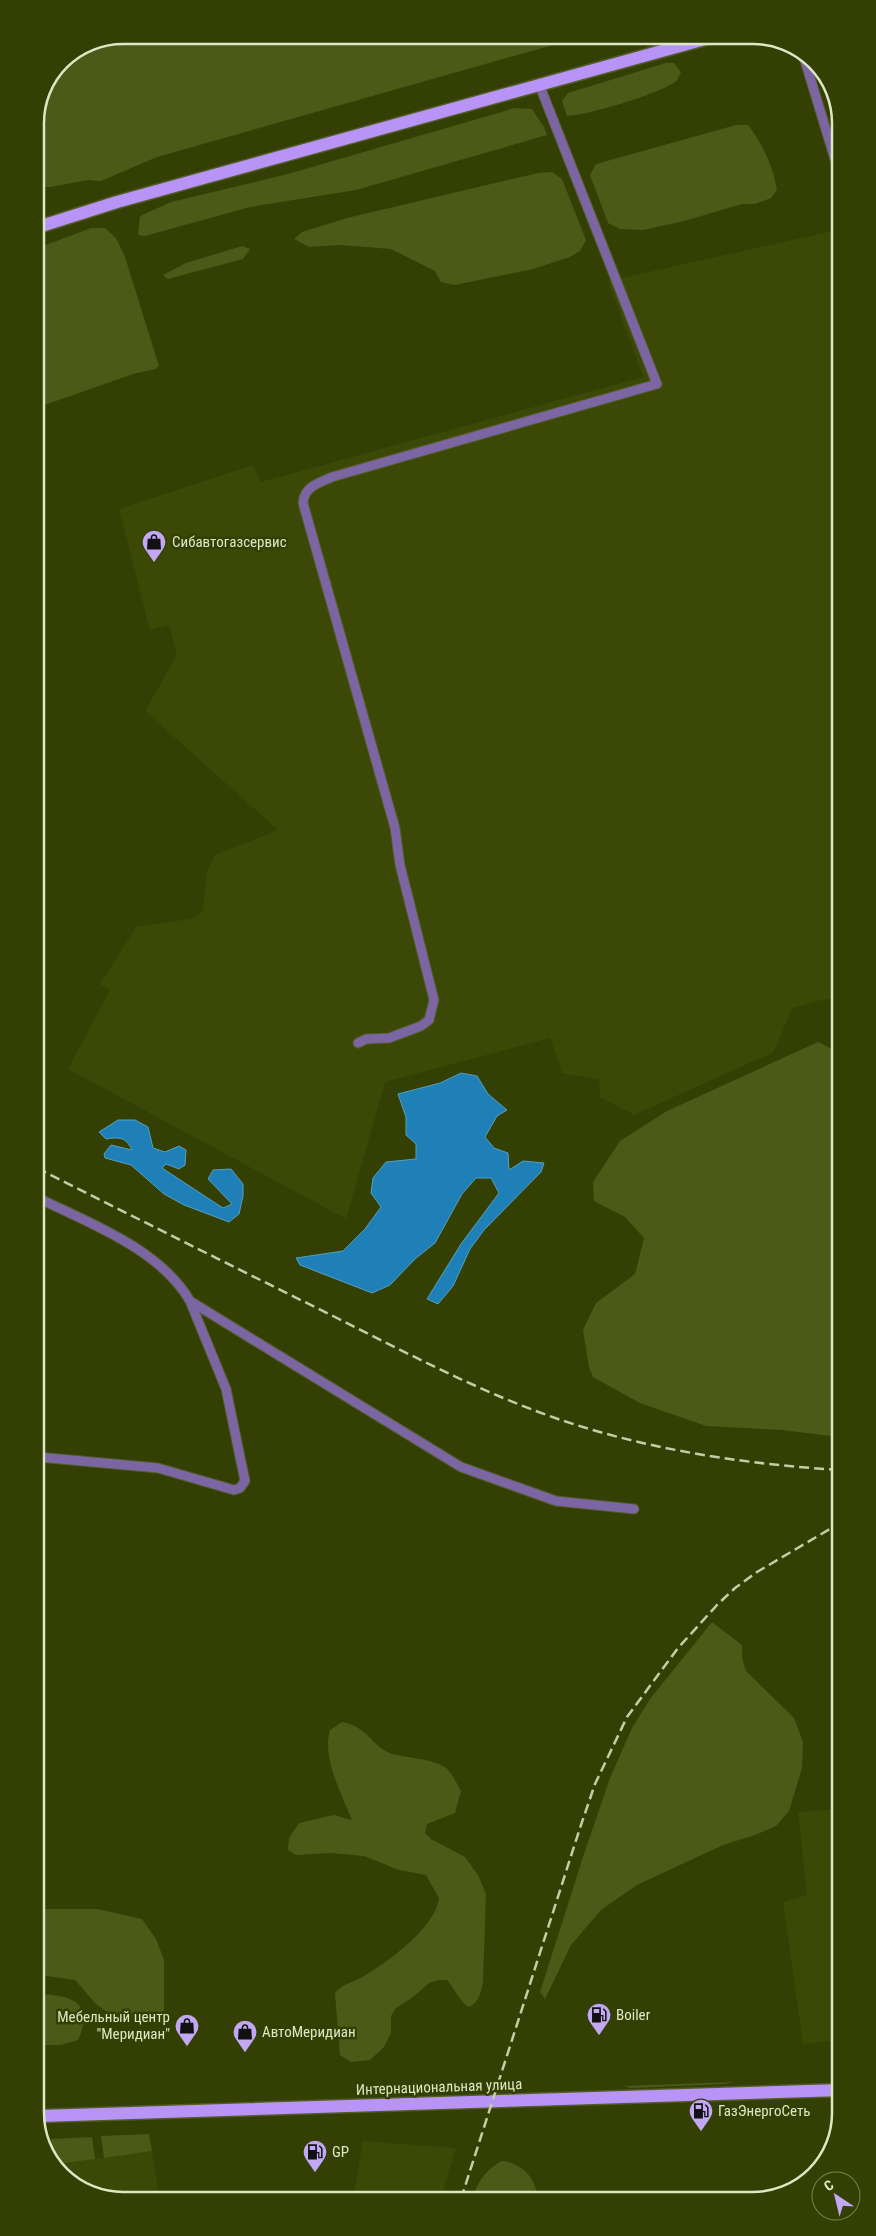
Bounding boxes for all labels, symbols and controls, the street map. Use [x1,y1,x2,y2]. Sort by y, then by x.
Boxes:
shop icon: Сибавтогазсервис [141,529,167,563]
place label: Сибавтогазсервис [172,533,287,551]
fuel station icon: Boiler [586,2002,612,2036]
place label: Boiler [616,2006,651,2024]
place label: Мебельный центр "Меридиан" [57,2008,170,2043]
shop icon: Мебельный центр "Меридиан" [174,2013,200,2047]
shop icon: АвтоМеридиан [232,2019,258,2053]
place label: АвтоМеридиан [262,2023,356,2041]
street label: Интернациональная улица [356,2075,522,2099]
fuel station icon: ГазЭнергоСеть [688,2098,714,2132]
place label: ГазЭнергоСеть [718,2102,811,2120]
fuel station icon: GP [302,2139,328,2173]
place label: GP [332,2143,349,2161]
north arrow [811,2171,861,2221]
text: С [821,2176,836,2194]

